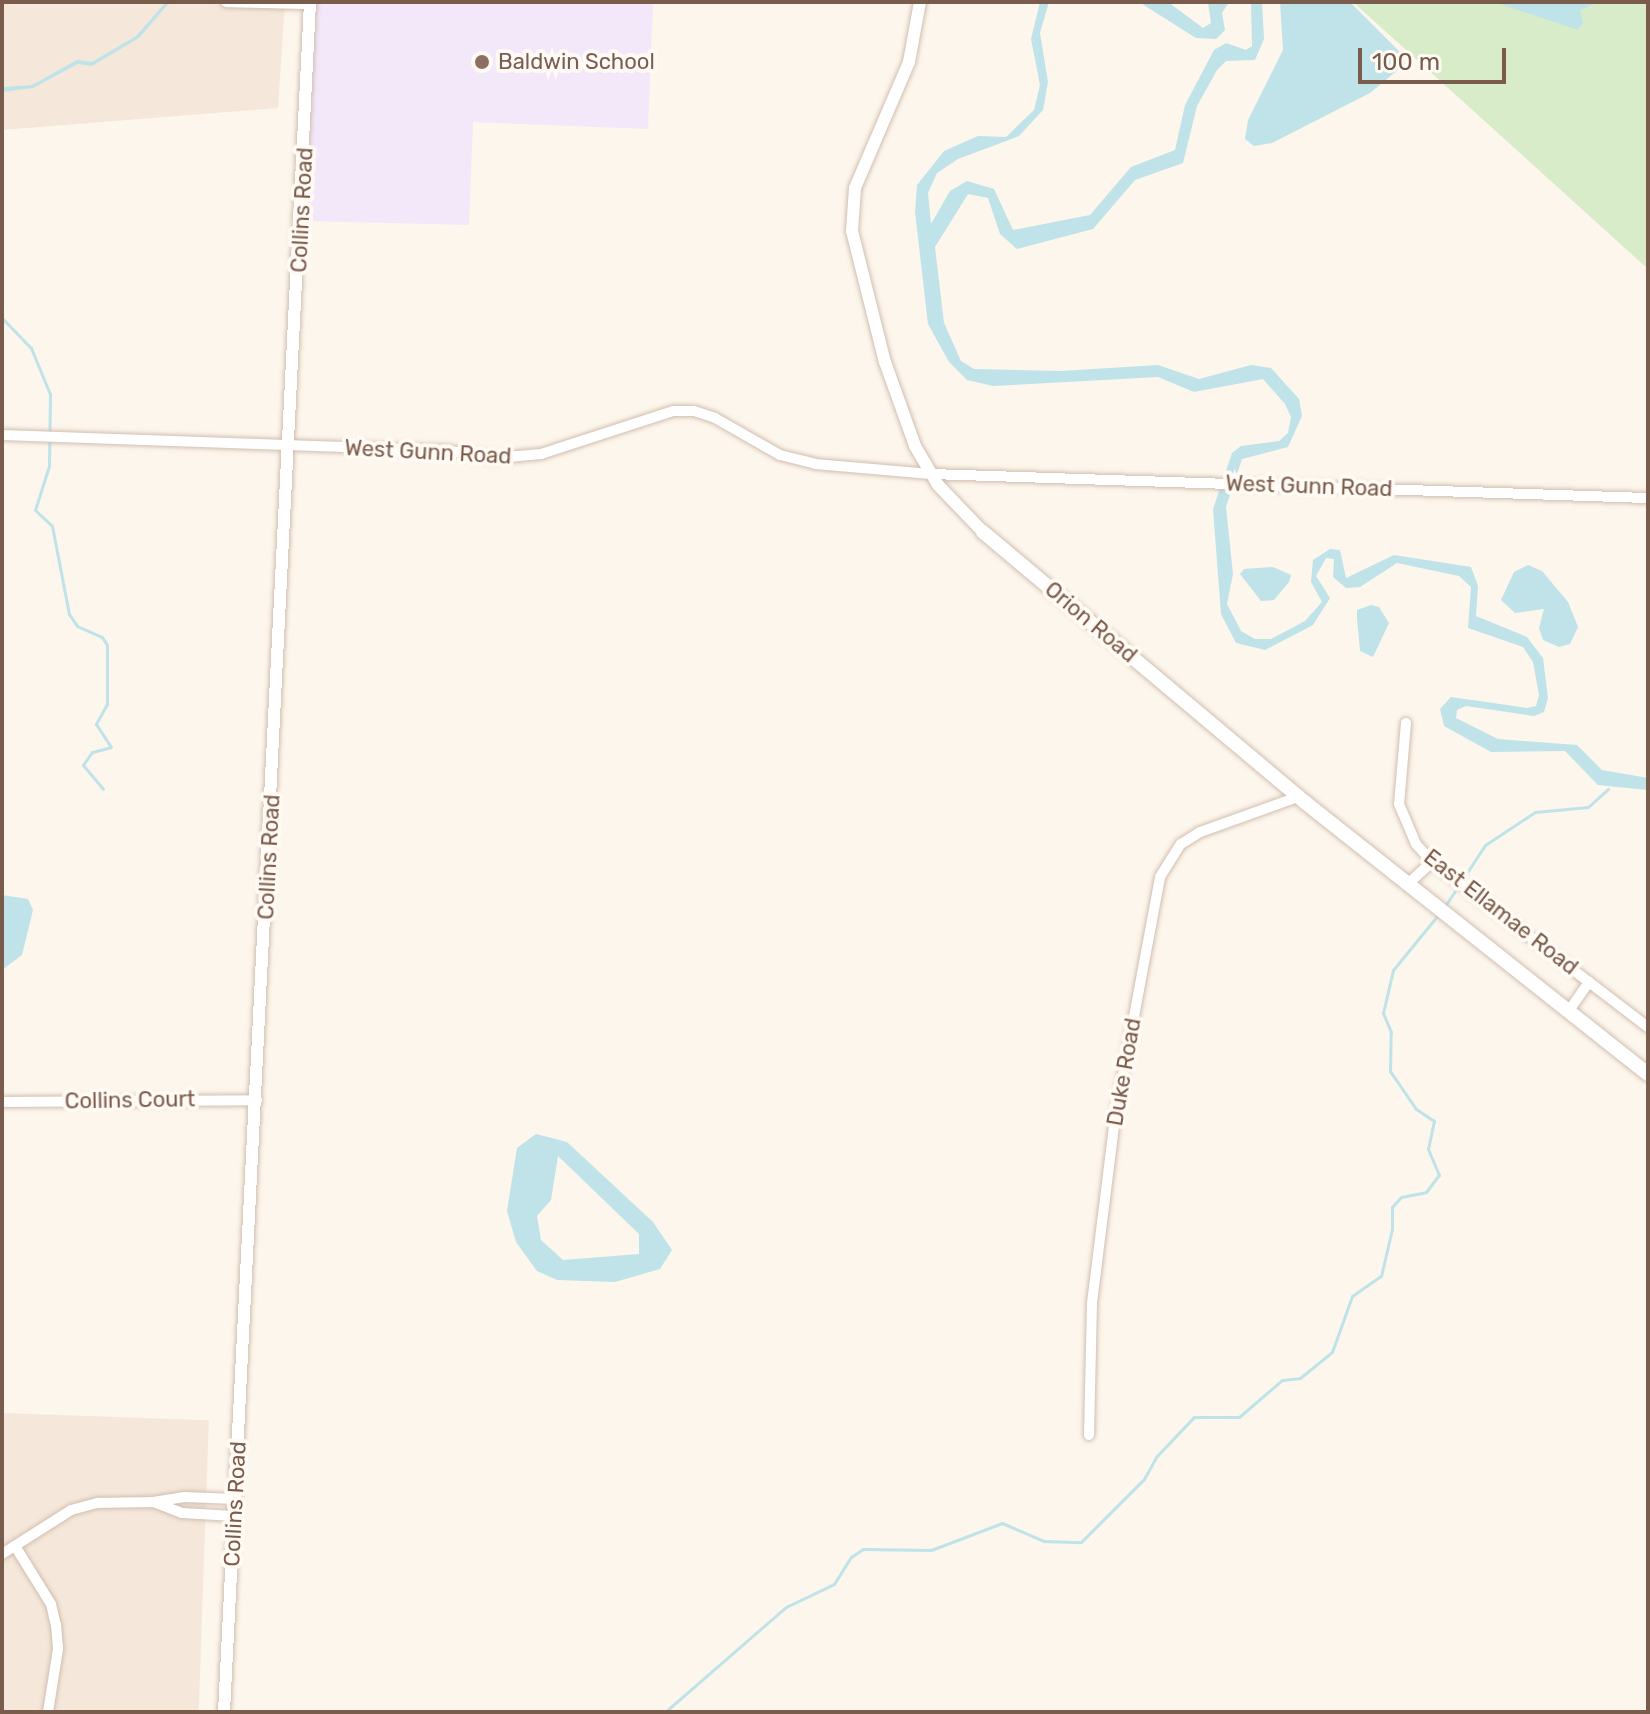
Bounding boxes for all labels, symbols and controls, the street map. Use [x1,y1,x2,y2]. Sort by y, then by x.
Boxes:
scale bar [1362,32,1510,82]
text: 100 m [1372,48,1440,76]
place label: Baldwin School [498,49,655,75]
marker: Baldwin School [473,53,491,71]
street label: Collins Road [286,147,318,273]
street label: West Gunn Road [344,434,512,470]
street label: West Gunn Road [1225,470,1393,502]
street label: Orion Road [1040,576,1142,668]
street label: Collins Road [253,794,285,920]
street label: East Ellamae Road [1419,844,1583,980]
street label: Duke Road [1102,1016,1146,1128]
street label: Collins Court [64,1086,196,1114]
street label: Collins Road [219,1441,251,1567]

